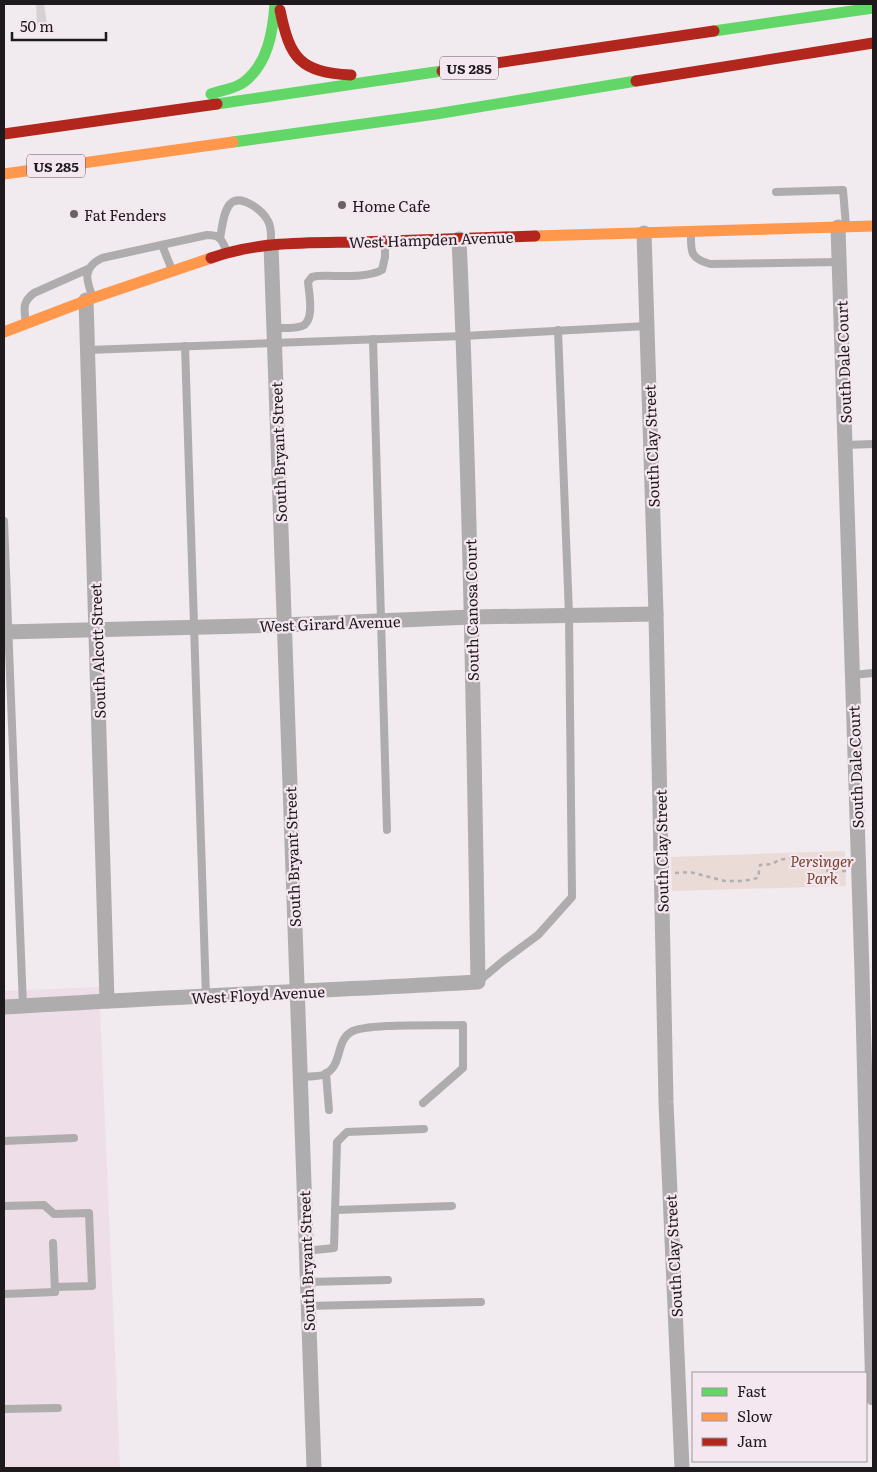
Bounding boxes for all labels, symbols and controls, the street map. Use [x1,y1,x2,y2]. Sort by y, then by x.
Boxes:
scale bar [12,10,106,42]
text: 50 m [20,14,54,37]
road number: US 285 [440,56,498,80]
road number: US 285 [27,154,85,178]
place label: Home Cafe [352,194,430,217]
marker: Home Cafe [336,199,348,211]
place label: Fat Fenders [84,203,166,226]
marker: Fat Fenders [68,208,80,220]
street label: West Hampden Avenue [348,225,514,253]
street label: South Dale Court [829,300,857,424]
street label: South Bryant Street [264,381,292,523]
street label: South Clay Street [637,384,665,508]
street label: South Canosa Court [458,539,484,681]
street label: South Alcott Street [83,583,111,719]
street label: West Girard Avenue [259,609,401,637]
street label: South Dale Court [841,705,869,829]
street label: South Bryant Street [278,786,306,928]
street label: South Clay Street [648,789,674,913]
park label: Persinger Park [790,849,854,889]
street label: West Floyd Avenue [191,979,326,1009]
street label: South Bryant Street [292,1190,320,1332]
street label: South Clay Street [658,1194,688,1318]
legend [692,1372,867,1462]
text: Fast [737,1379,766,1402]
text: Slow [737,1404,772,1427]
text: Jam [737,1429,768,1452]

